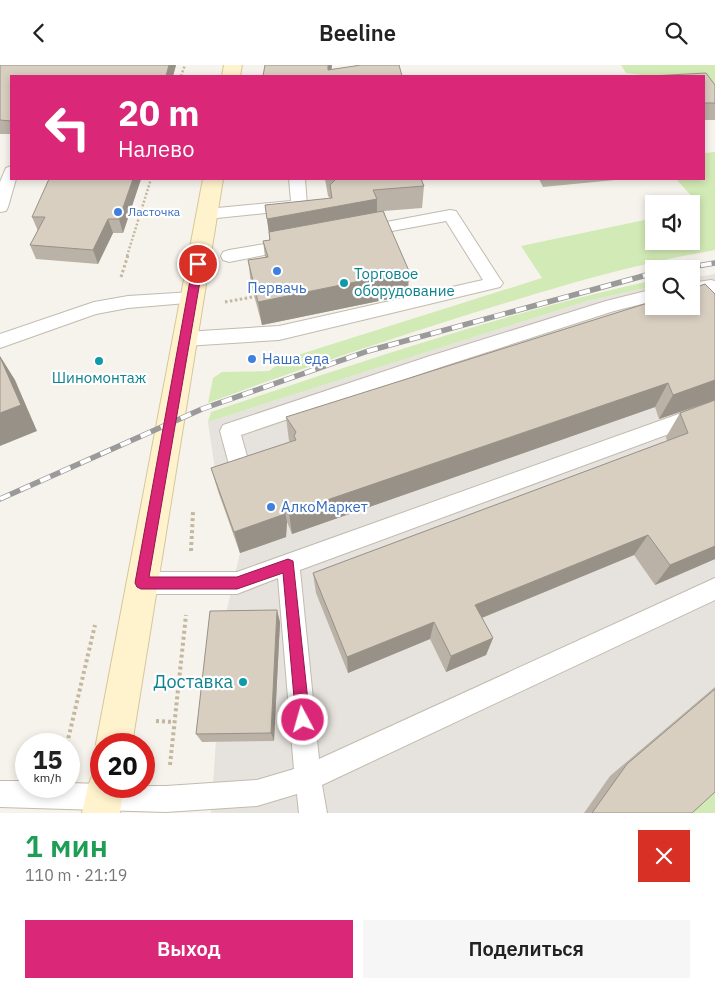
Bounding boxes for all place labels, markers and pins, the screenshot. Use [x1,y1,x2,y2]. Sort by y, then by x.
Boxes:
place label: Ласточка [128,204,181,219]
marker: Ласточка [112,206,124,218]
pin [177,243,219,285]
place label: Торговое оборудование [354,264,455,300]
marker: Первачь [271,265,283,277]
marker: Торговое оборудование [338,277,350,289]
place label: Первачь [247,278,307,297]
place label: Наша еда [262,349,329,368]
marker: Наша еда [246,353,258,365]
marker: Шиномонтаж [93,355,105,367]
place label: Шиномонтаж [52,368,146,387]
place label: АлкоМаркет [281,497,368,516]
marker: АлкоМаркет [265,501,277,513]
place label: Доставка [154,670,233,693]
marker: Доставка [237,676,249,688]

